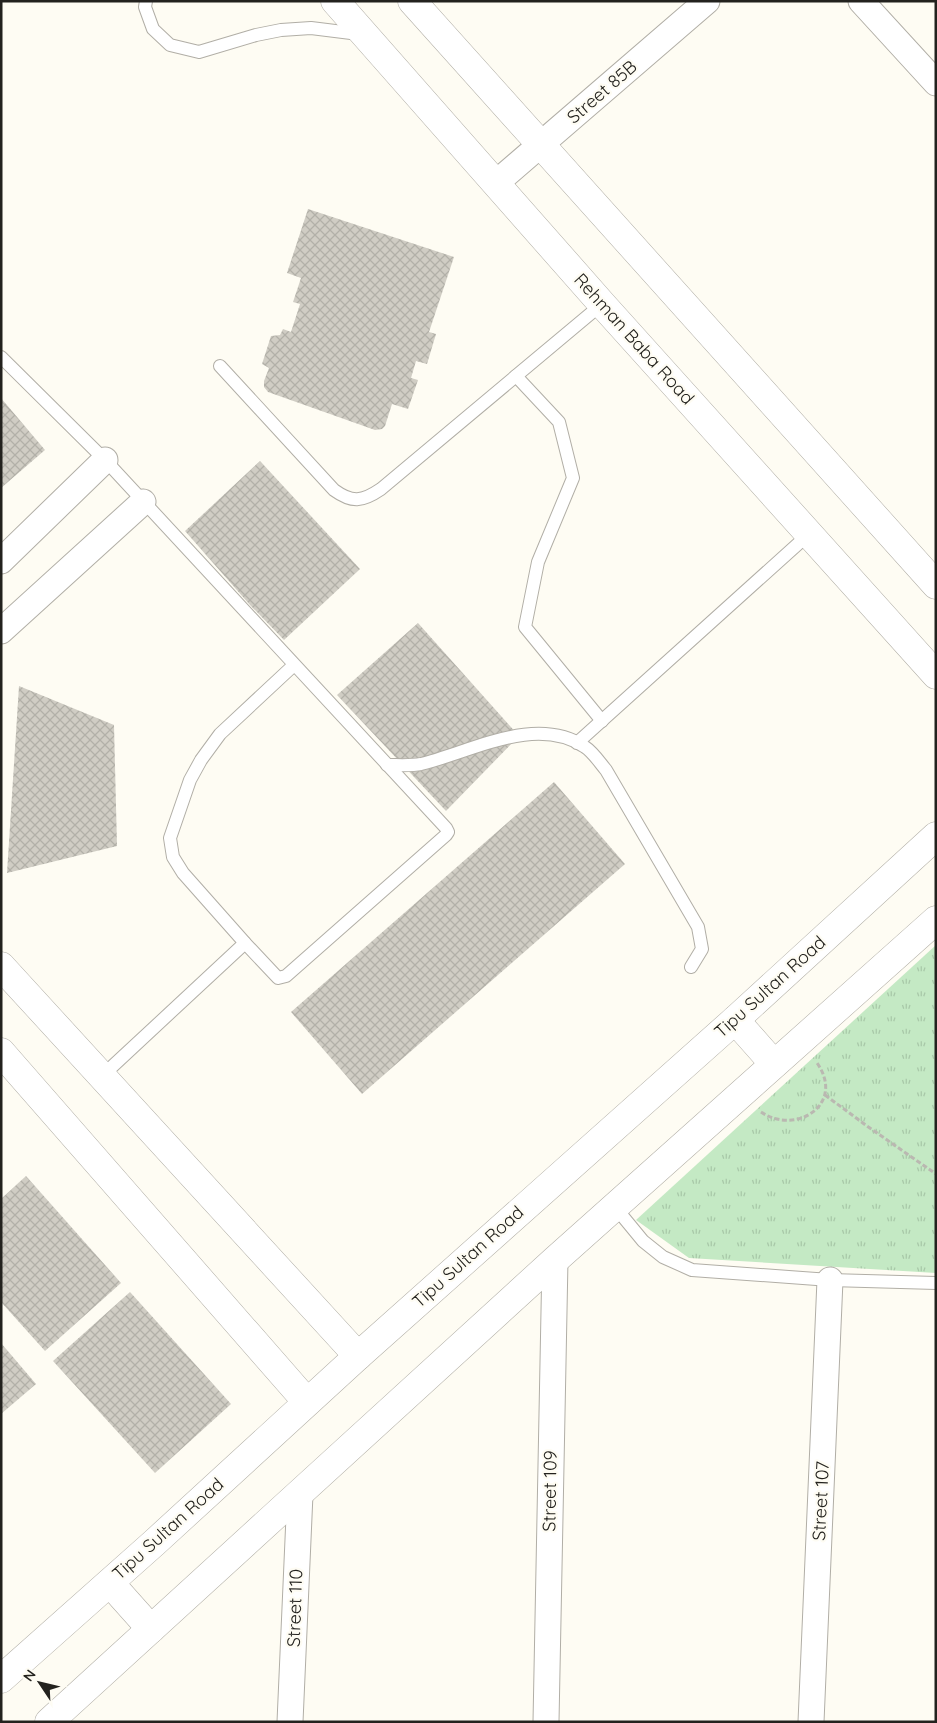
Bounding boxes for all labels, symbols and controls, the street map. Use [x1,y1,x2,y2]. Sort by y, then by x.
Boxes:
street label: Street 85B [562,55,641,128]
street label: Rehman Baba Road [569,268,699,409]
street label: Tipu Sultan Road [709,931,830,1043]
street label: Tipu Sultan Road [407,1201,528,1313]
street label: Street 109 [537,1450,562,1532]
street label: Street 107 [807,1461,834,1541]
street label: Tipu Sultan Road [107,1473,228,1585]
street label: Street 110 [282,1569,307,1647]
north arrow [15,1658,65,1708]
text: N [19,1666,40,1685]

